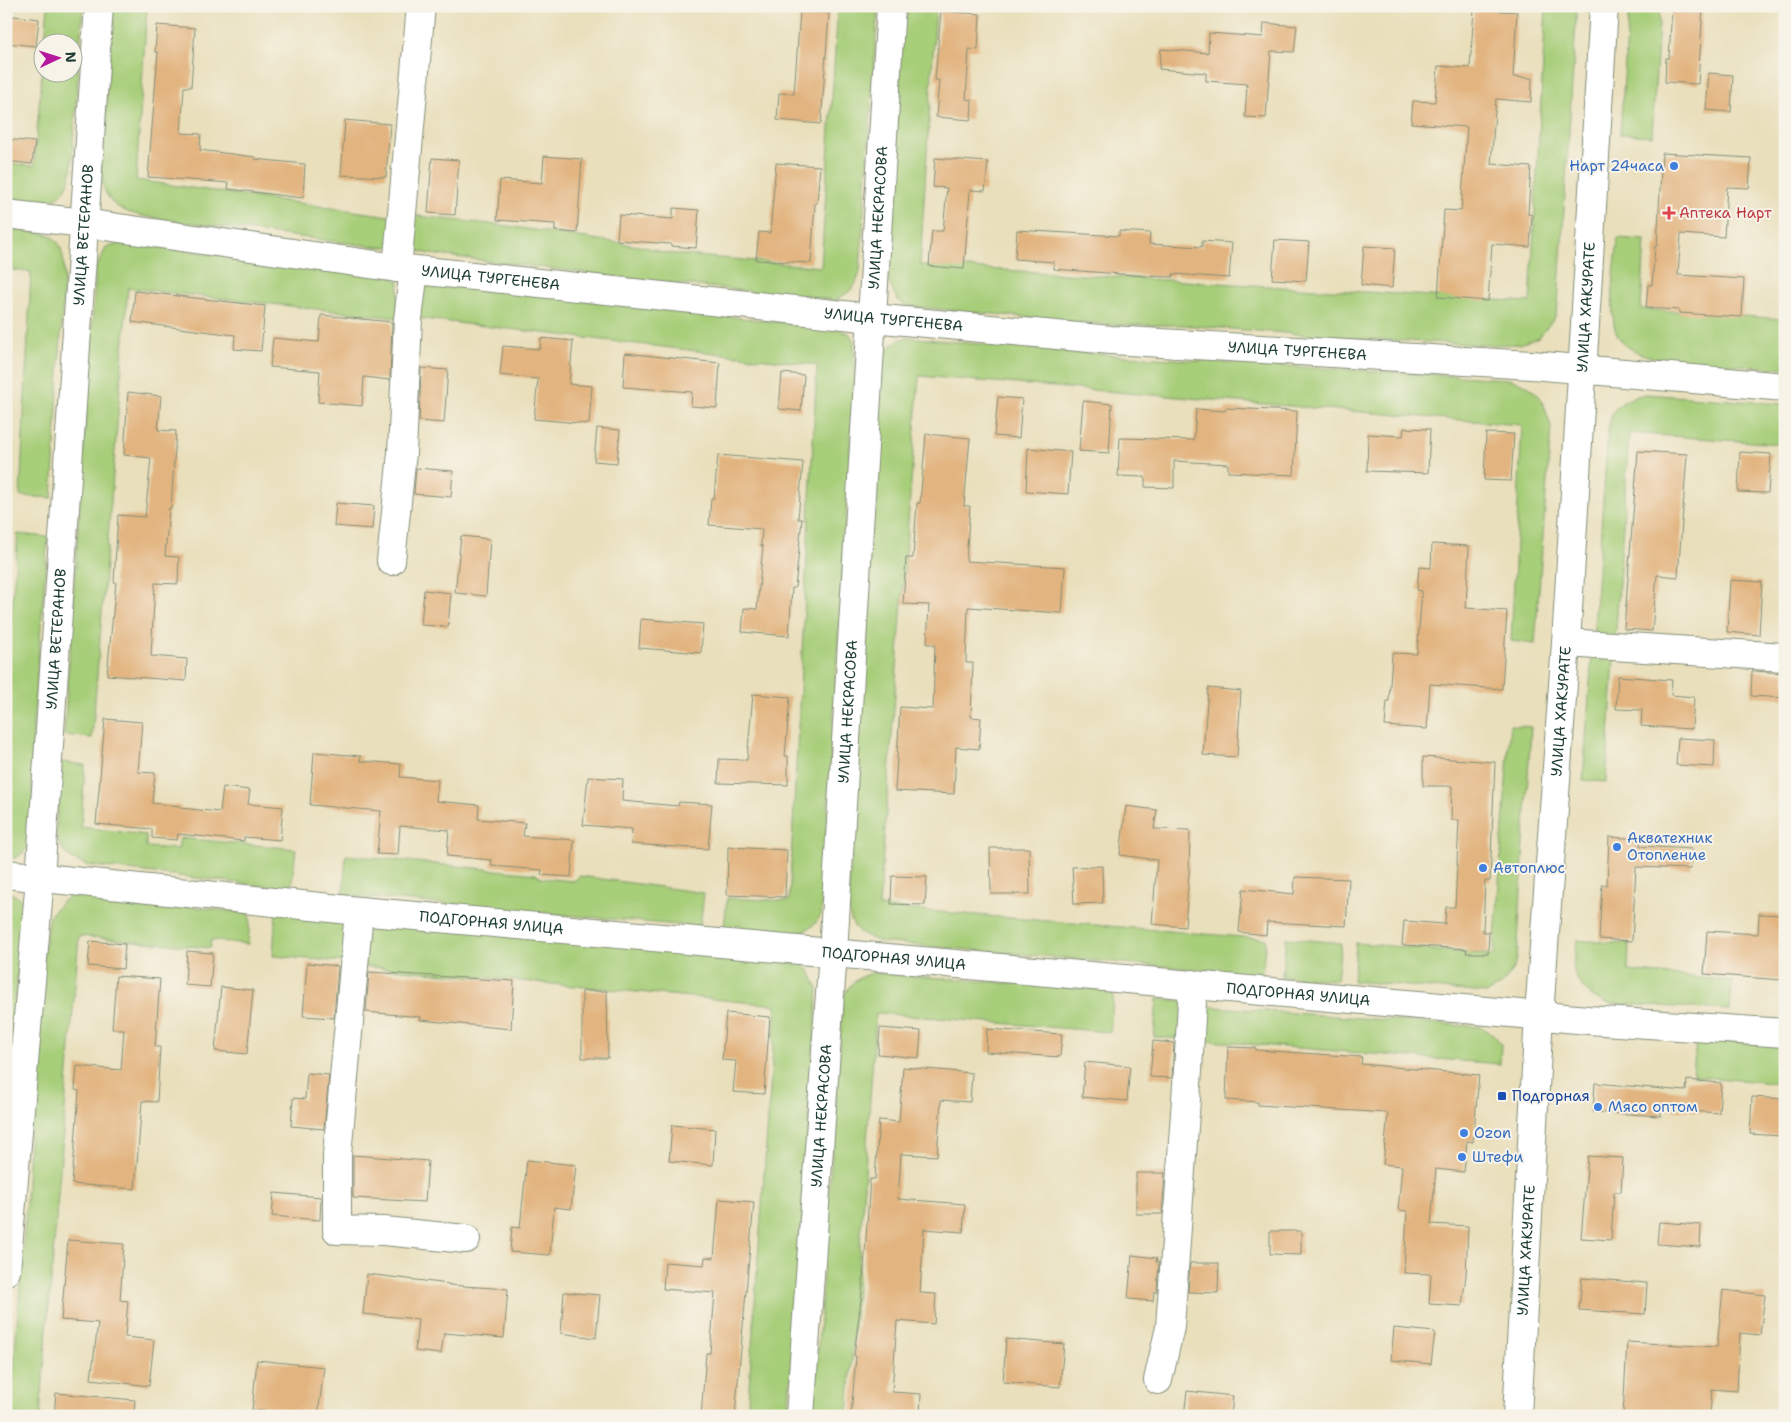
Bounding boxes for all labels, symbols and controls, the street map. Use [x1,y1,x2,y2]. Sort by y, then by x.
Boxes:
north arrow [32,32,82,82]
text: N [62,51,80,63]
street label: УЛИЦА НЕКРАСОВА [864,145,892,290]
place label: Нарт 24часа [1569,156,1665,176]
marker: Нарт 24часа [1668,160,1680,172]
street label: УЛИЦА ВЕТЕРАНОВ [69,163,98,306]
place label: Аптека Нарт [1679,203,1772,223]
marker: Аптека Нарт [1663,207,1675,219]
street label: УЛИЦА ХАКУРАТЕ [1572,241,1600,373]
street label: УЛИЦА ТУРГЕНЕВА [420,261,561,295]
street label: УЛИЦА ТУРГЕНЕВА [823,303,964,336]
street label: УЛИЦА ТУРГЕНЕВА [1227,337,1368,365]
street label: УЛИЦА ВЕТЕРАНОВ [41,567,71,710]
street label: УЛИЦА НЕКРАСОВА [833,639,862,784]
street label: УЛИЦА ХАКУРАТЕ [1546,645,1576,777]
place label: Акватехник Отопление [1627,828,1712,865]
marker: Акватехник Отопление [1611,841,1623,853]
place label: Автоплюс [1493,858,1565,878]
marker: Автоплюс [1477,862,1489,874]
street label: ПОДГОРНАЯ УЛИЦА [419,906,565,939]
street label: ПОДГОРНАЯ УЛИЦА [821,942,967,975]
street label: ПОДГОРНАЯ УЛИЦА [1225,978,1371,1011]
street label: УЛИЦА НЕКРАСОВА [806,1043,836,1188]
place label: Подгорная [1512,1086,1590,1106]
marker: Подгорная [1496,1090,1508,1102]
place label: Мясо оптом [1608,1097,1698,1117]
marker: Мясо оптом [1592,1101,1604,1113]
place label: Ozon [1474,1123,1511,1143]
marker: Ozon [1458,1127,1470,1139]
place label: Штефи [1472,1147,1523,1167]
marker: Штефи [1456,1151,1468,1163]
street label: УЛИЦА ХАКУРАТЕ [1513,1184,1540,1316]

